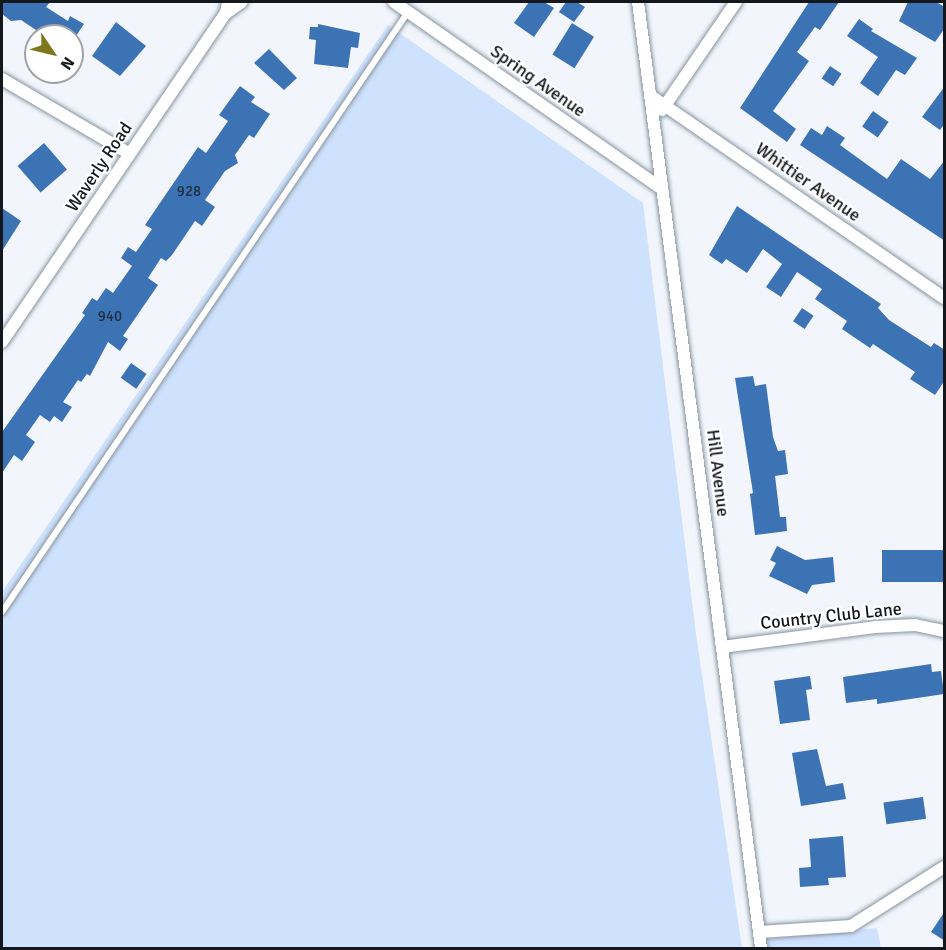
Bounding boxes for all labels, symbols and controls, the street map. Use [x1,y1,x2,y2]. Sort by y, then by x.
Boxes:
north arrow [24,24,84,84]
street label: Spring Avenue [486,40,590,122]
text: N [56,53,78,73]
street label: Waverly Road [61,118,137,216]
street label: Whittier Avenue [751,138,865,226]
house number: 928 [177,183,201,201]
house number: 940 [98,308,122,326]
street label: Hill Avenue [702,428,734,518]
street label: Country Club Lane [759,598,903,634]

